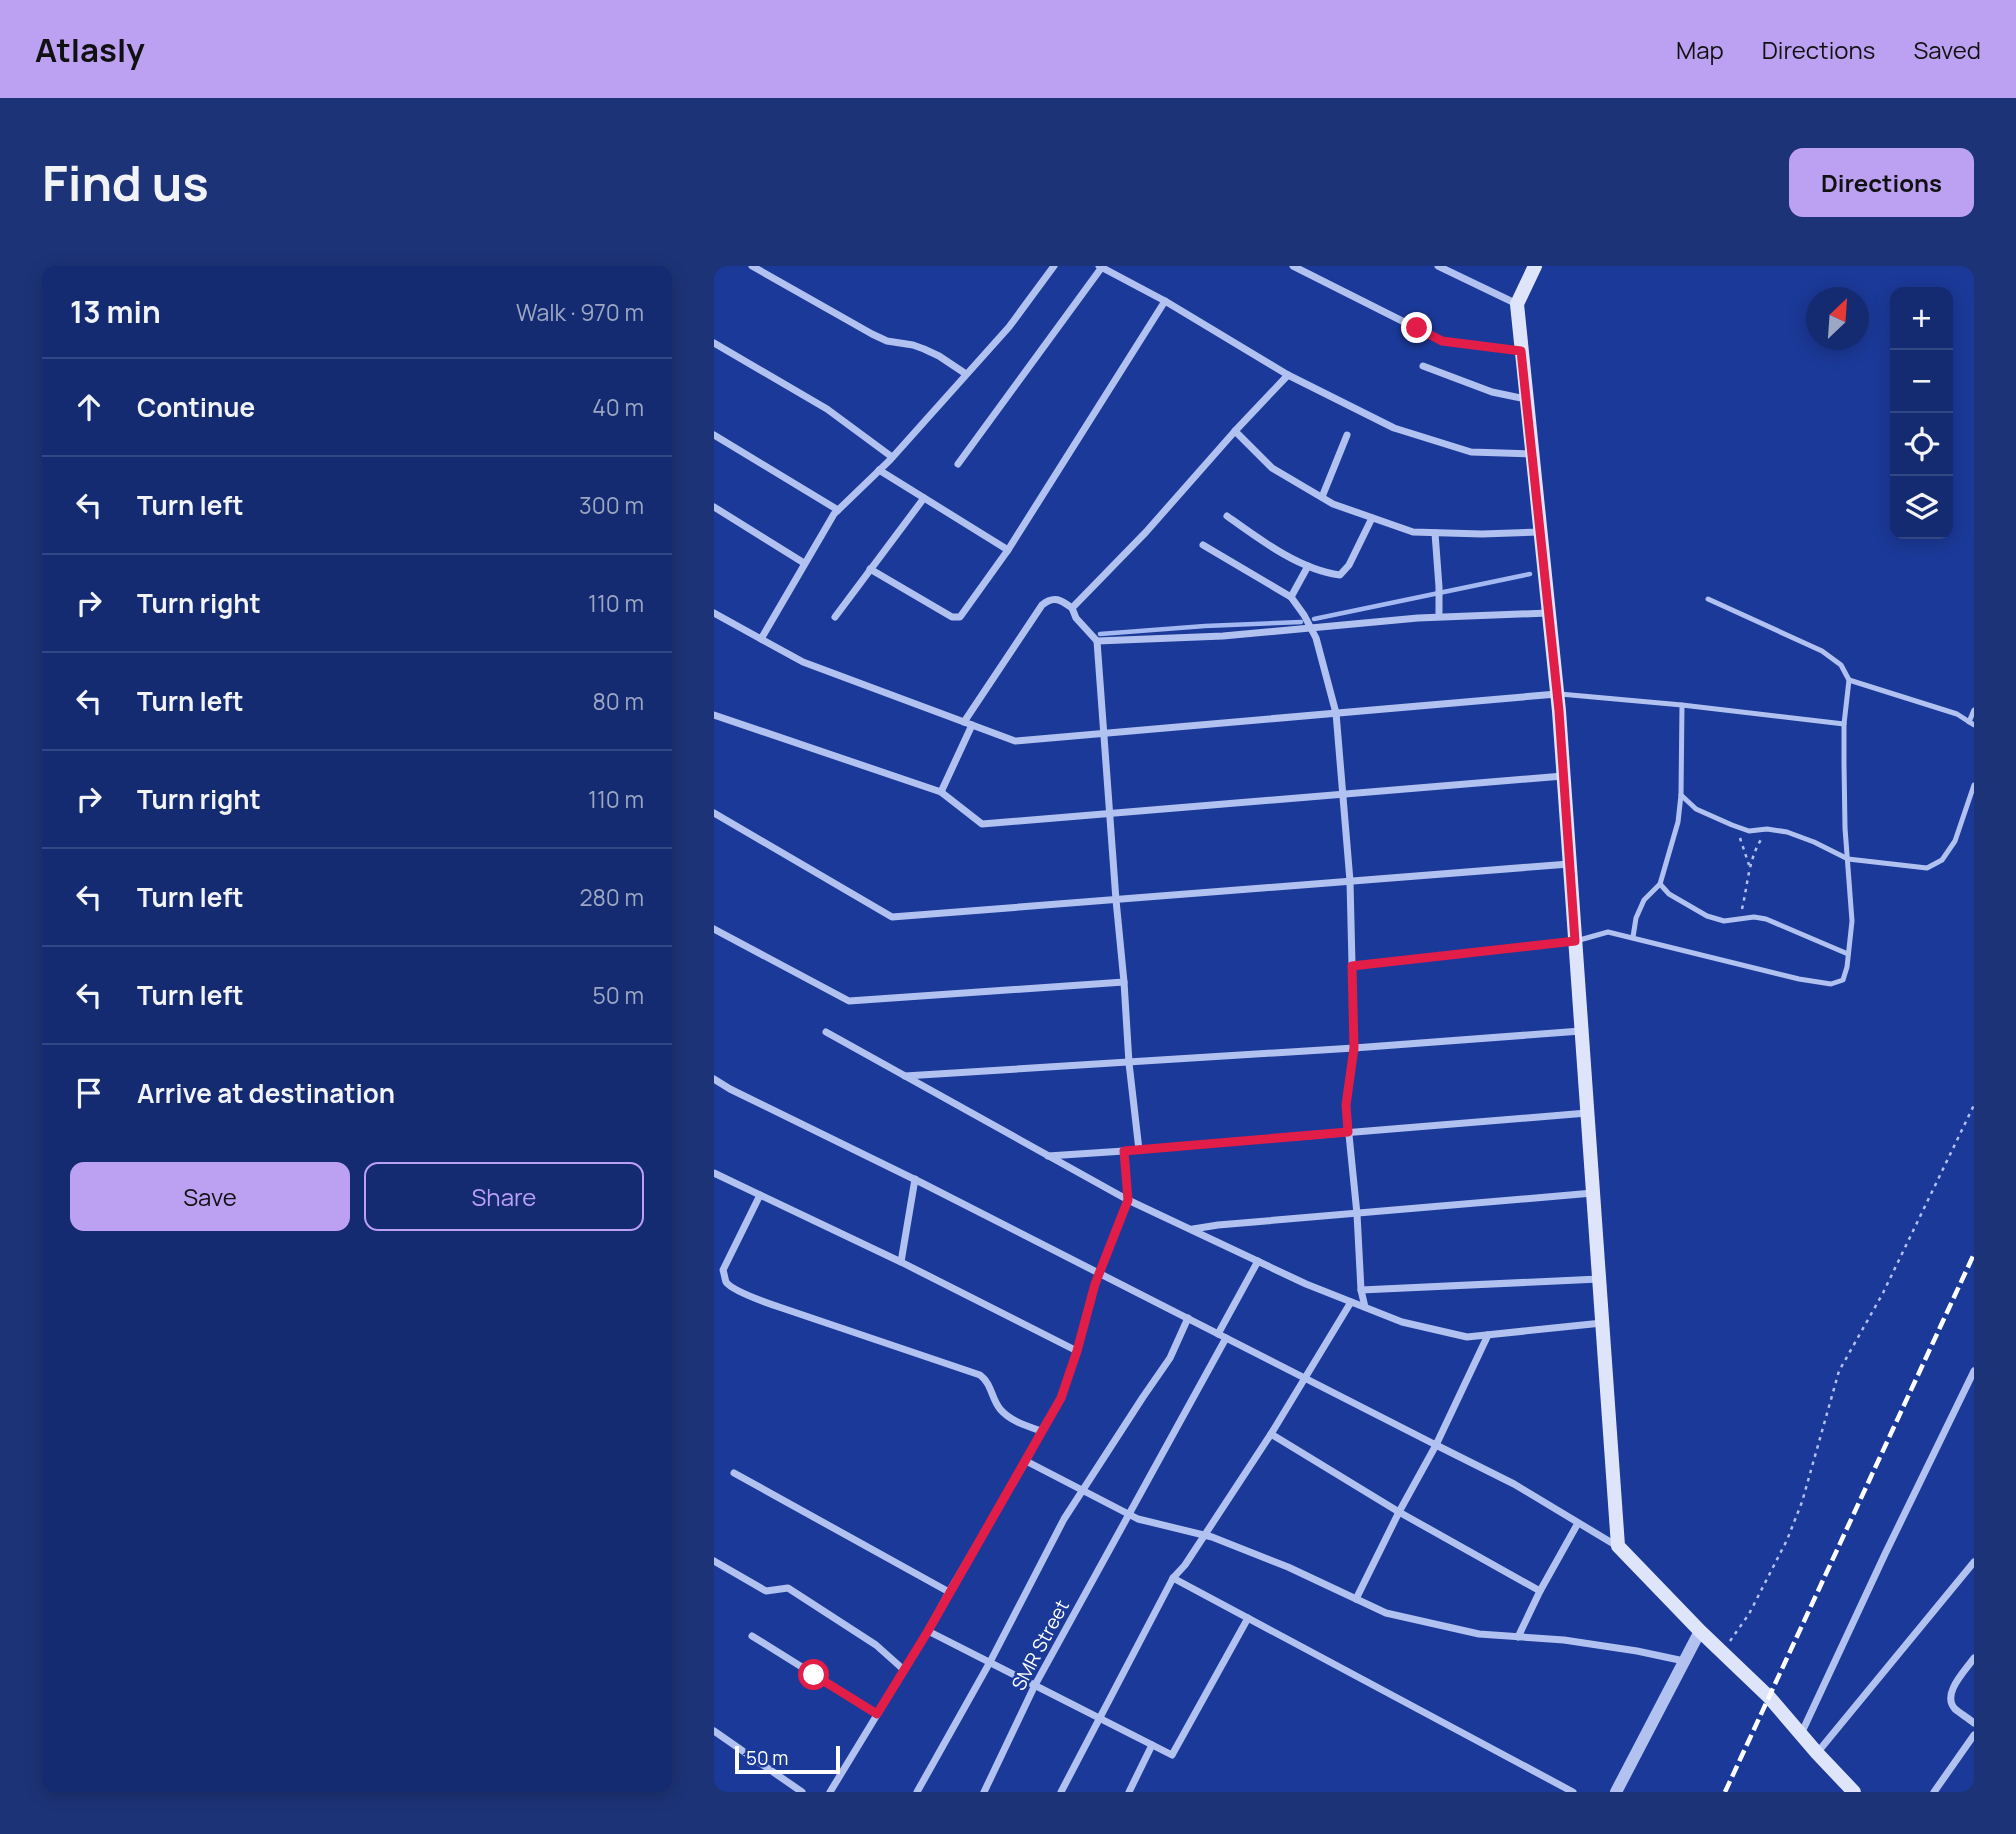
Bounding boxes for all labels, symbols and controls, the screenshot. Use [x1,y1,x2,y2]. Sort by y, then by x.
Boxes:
text: Atlasly [35,27,145,72]
text: Map [1676,33,1724,66]
text: Directions [1762,33,1875,66]
text: Saved [1913,33,1981,66]
button: Directions [1789,148,1974,217]
text: Find us [42,149,209,216]
north arrow [1806,287,1869,350]
map controls [1890,287,1953,539]
button: + [1890,287,1953,350]
text: 13 min [70,291,161,332]
text: Walk · 970 m [516,296,644,328]
route end [1401,312,1432,343]
button: − [1890,350,1953,413]
icon: ahead [70,388,108,426]
text: Continue [137,389,255,425]
text: 40 m [592,391,644,423]
button: locate [1890,413,1953,476]
button: layers [1890,476,1953,539]
icon: left [70,486,108,524]
text: Turn left [137,487,244,523]
text: 300 m [579,489,644,521]
icon: right [70,584,108,622]
text: Turn right [137,585,261,621]
text: 110 m [588,587,644,619]
icon: left [70,682,108,720]
text: Turn left [137,683,244,719]
text: 80 m [593,685,644,717]
icon: right [70,780,108,818]
text: Turn right [137,781,261,817]
text: 110 m [588,783,644,815]
icon: left [70,878,108,916]
text: Turn left [137,879,244,915]
text: 280 m [579,881,644,913]
icon: left [70,976,108,1014]
text: Turn left [137,977,244,1013]
text: 50 m [593,979,644,1011]
icon: arrive [70,1074,108,1112]
text: Arrive at destination [137,1075,395,1111]
button: Save [70,1162,350,1231]
button: Share [364,1162,644,1231]
street label: SMR Street [1005,1595,1075,1695]
route start [798,1659,829,1690]
scale bar [735,1743,840,1775]
text: 50 m [746,1745,788,1771]

